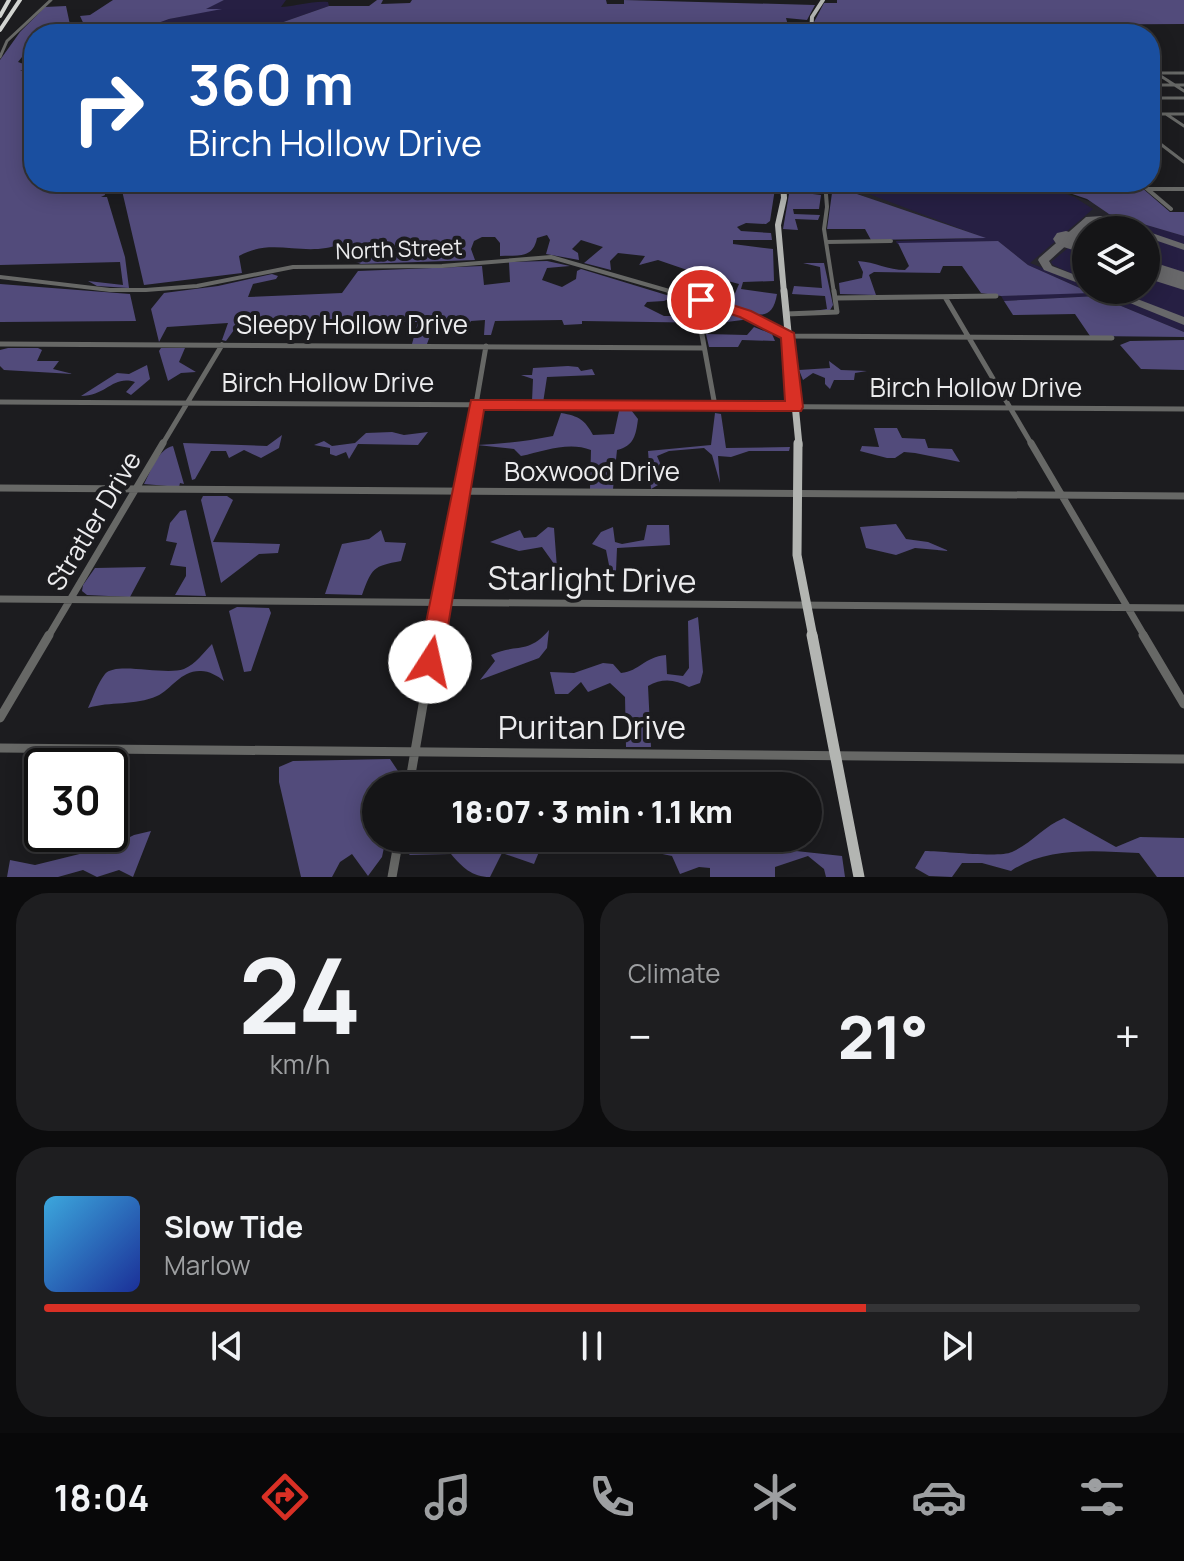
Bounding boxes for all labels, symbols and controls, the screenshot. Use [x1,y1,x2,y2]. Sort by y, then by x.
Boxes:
text: 360 m [188,45,354,122]
icon: right [56,56,160,160]
text: Birch Hollow Drive [188,118,482,167]
map controls [1072,216,1160,304]
button: layers [1072,216,1160,304]
street label: North Street [335,232,463,266]
pin [667,266,735,334]
icon: arrive [679,278,723,322]
street label: Sleepy Hollow Drive [236,306,468,342]
street label: Birch Hollow Drive [222,364,434,400]
street label: Birch Hollow Drive [870,369,1082,405]
street label: Stratler Drive [37,444,149,597]
street label: Boxwood Drive [504,453,680,489]
street label: Starlight Drive [487,555,697,603]
position arrow [388,620,472,704]
street label: Puritan Drive [498,705,686,749]
speed limit sign: 30 [24,748,128,852]
text: 18:07 · 3 min · 1.1 km [451,791,733,832]
text: 24 [238,923,362,1065]
text: Climate [628,955,720,991]
text: 21° [838,995,928,1077]
text: − [628,1006,652,1066]
text: + [1115,1006,1140,1066]
text: km/h [270,1046,330,1082]
text: Slow Tide [164,1206,303,1247]
text: Marlow [164,1247,251,1283]
icon: previous [205,1324,249,1368]
icon: pause [570,1324,614,1368]
icon: next [935,1324,979,1368]
icon: directions [257,1469,313,1525]
icon: music [420,1469,476,1525]
icon: phone [584,1469,640,1525]
icon: climate [747,1469,803,1525]
icon: car [911,1469,967,1525]
icon: filters [1074,1469,1130,1525]
text: 18:04 [54,1473,149,1522]

